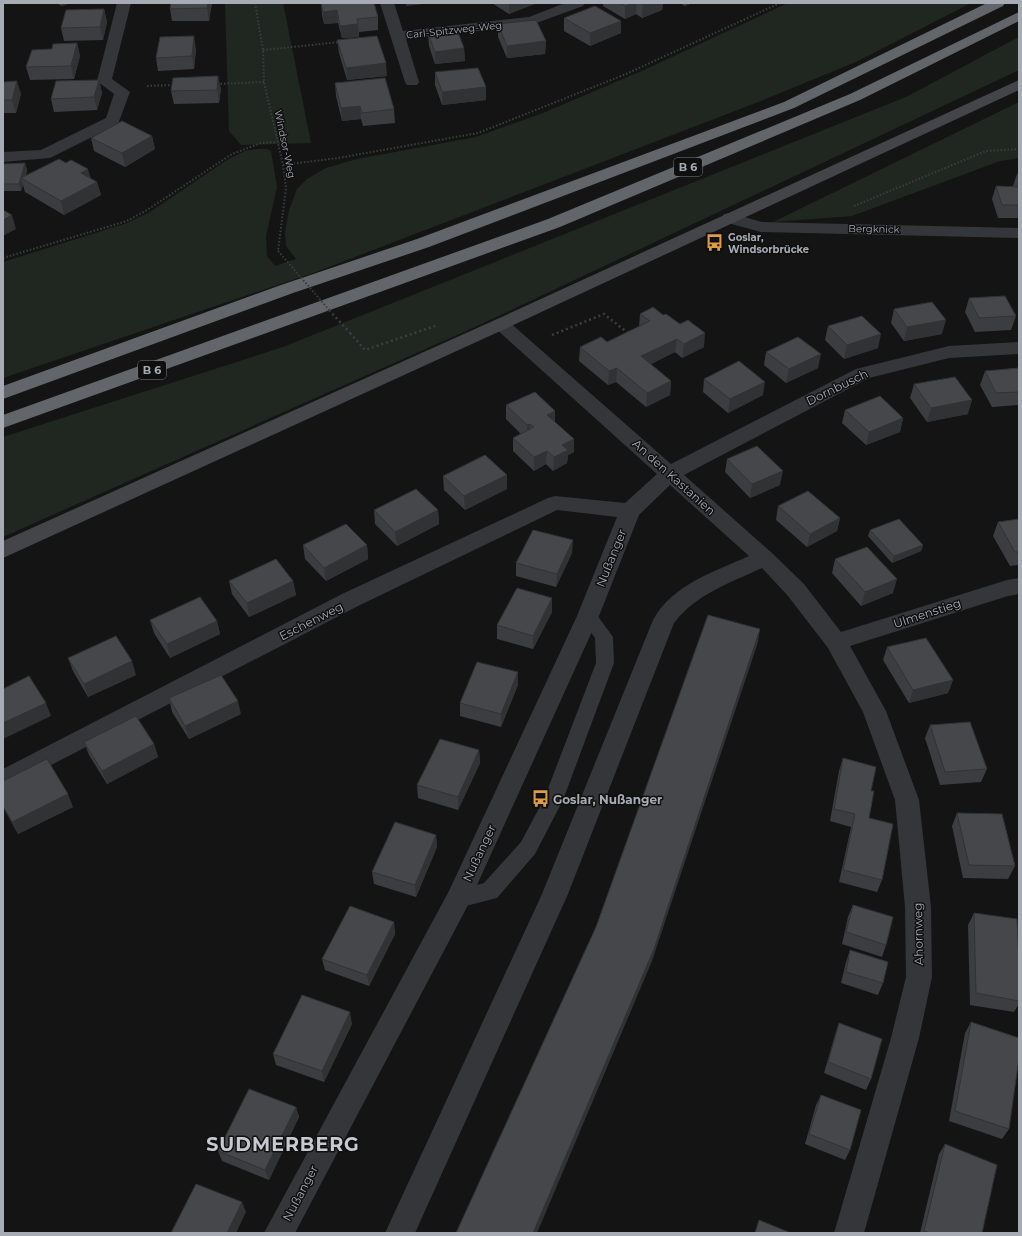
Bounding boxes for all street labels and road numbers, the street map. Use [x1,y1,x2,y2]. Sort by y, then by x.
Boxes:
street label: Carl-Spitzweg-Weg [405,18,503,42]
street label: Windsor-Weg [271,109,299,179]
road number: B 6 [674,158,702,176]
street label: Bergknick [848,222,900,236]
road number: B 6 [138,361,166,379]
street label: Dornbusch [804,366,870,408]
street label: An den Kastanien [630,436,718,518]
street label: Nußanger [593,527,629,589]
street label: Ulmenstieg [891,595,963,631]
street label: Eschenweg [277,599,345,643]
street label: Nußanger [459,822,499,884]
street label: Ahornweg [910,902,926,966]
street label: Nußanger [279,1162,321,1224]

